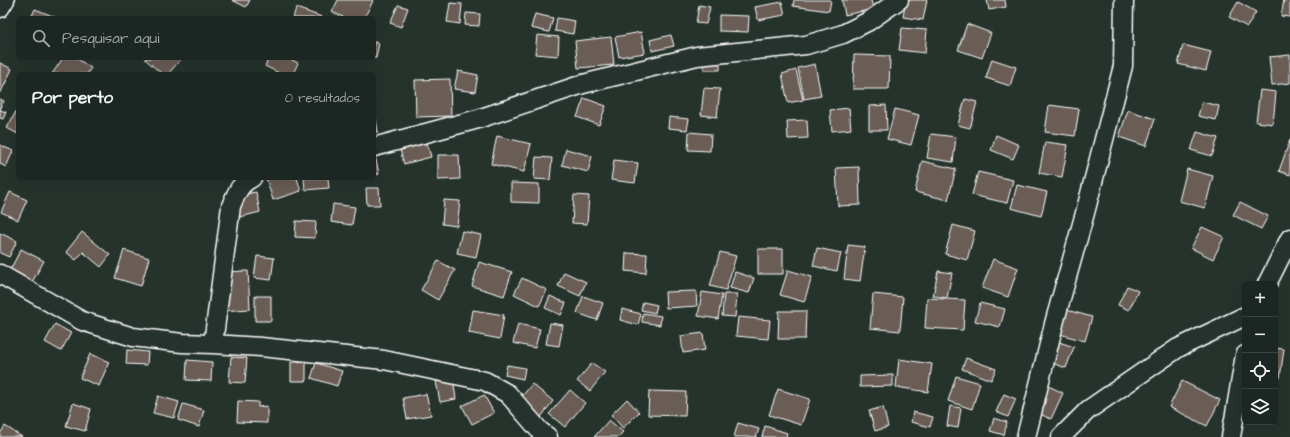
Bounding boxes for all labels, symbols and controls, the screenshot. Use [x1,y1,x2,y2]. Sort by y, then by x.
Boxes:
search box [16,16,376,60]
icon: search [30,27,52,49]
text: Pesquisar aqui [62,28,159,49]
text: Por perto [32,86,113,110]
text: 0 resultados [285,89,360,107]
map controls [1242,281,1278,425]
button: + [1242,281,1278,317]
button: − [1242,317,1278,353]
button: locate [1242,353,1278,389]
button: layers [1242,389,1278,425]

